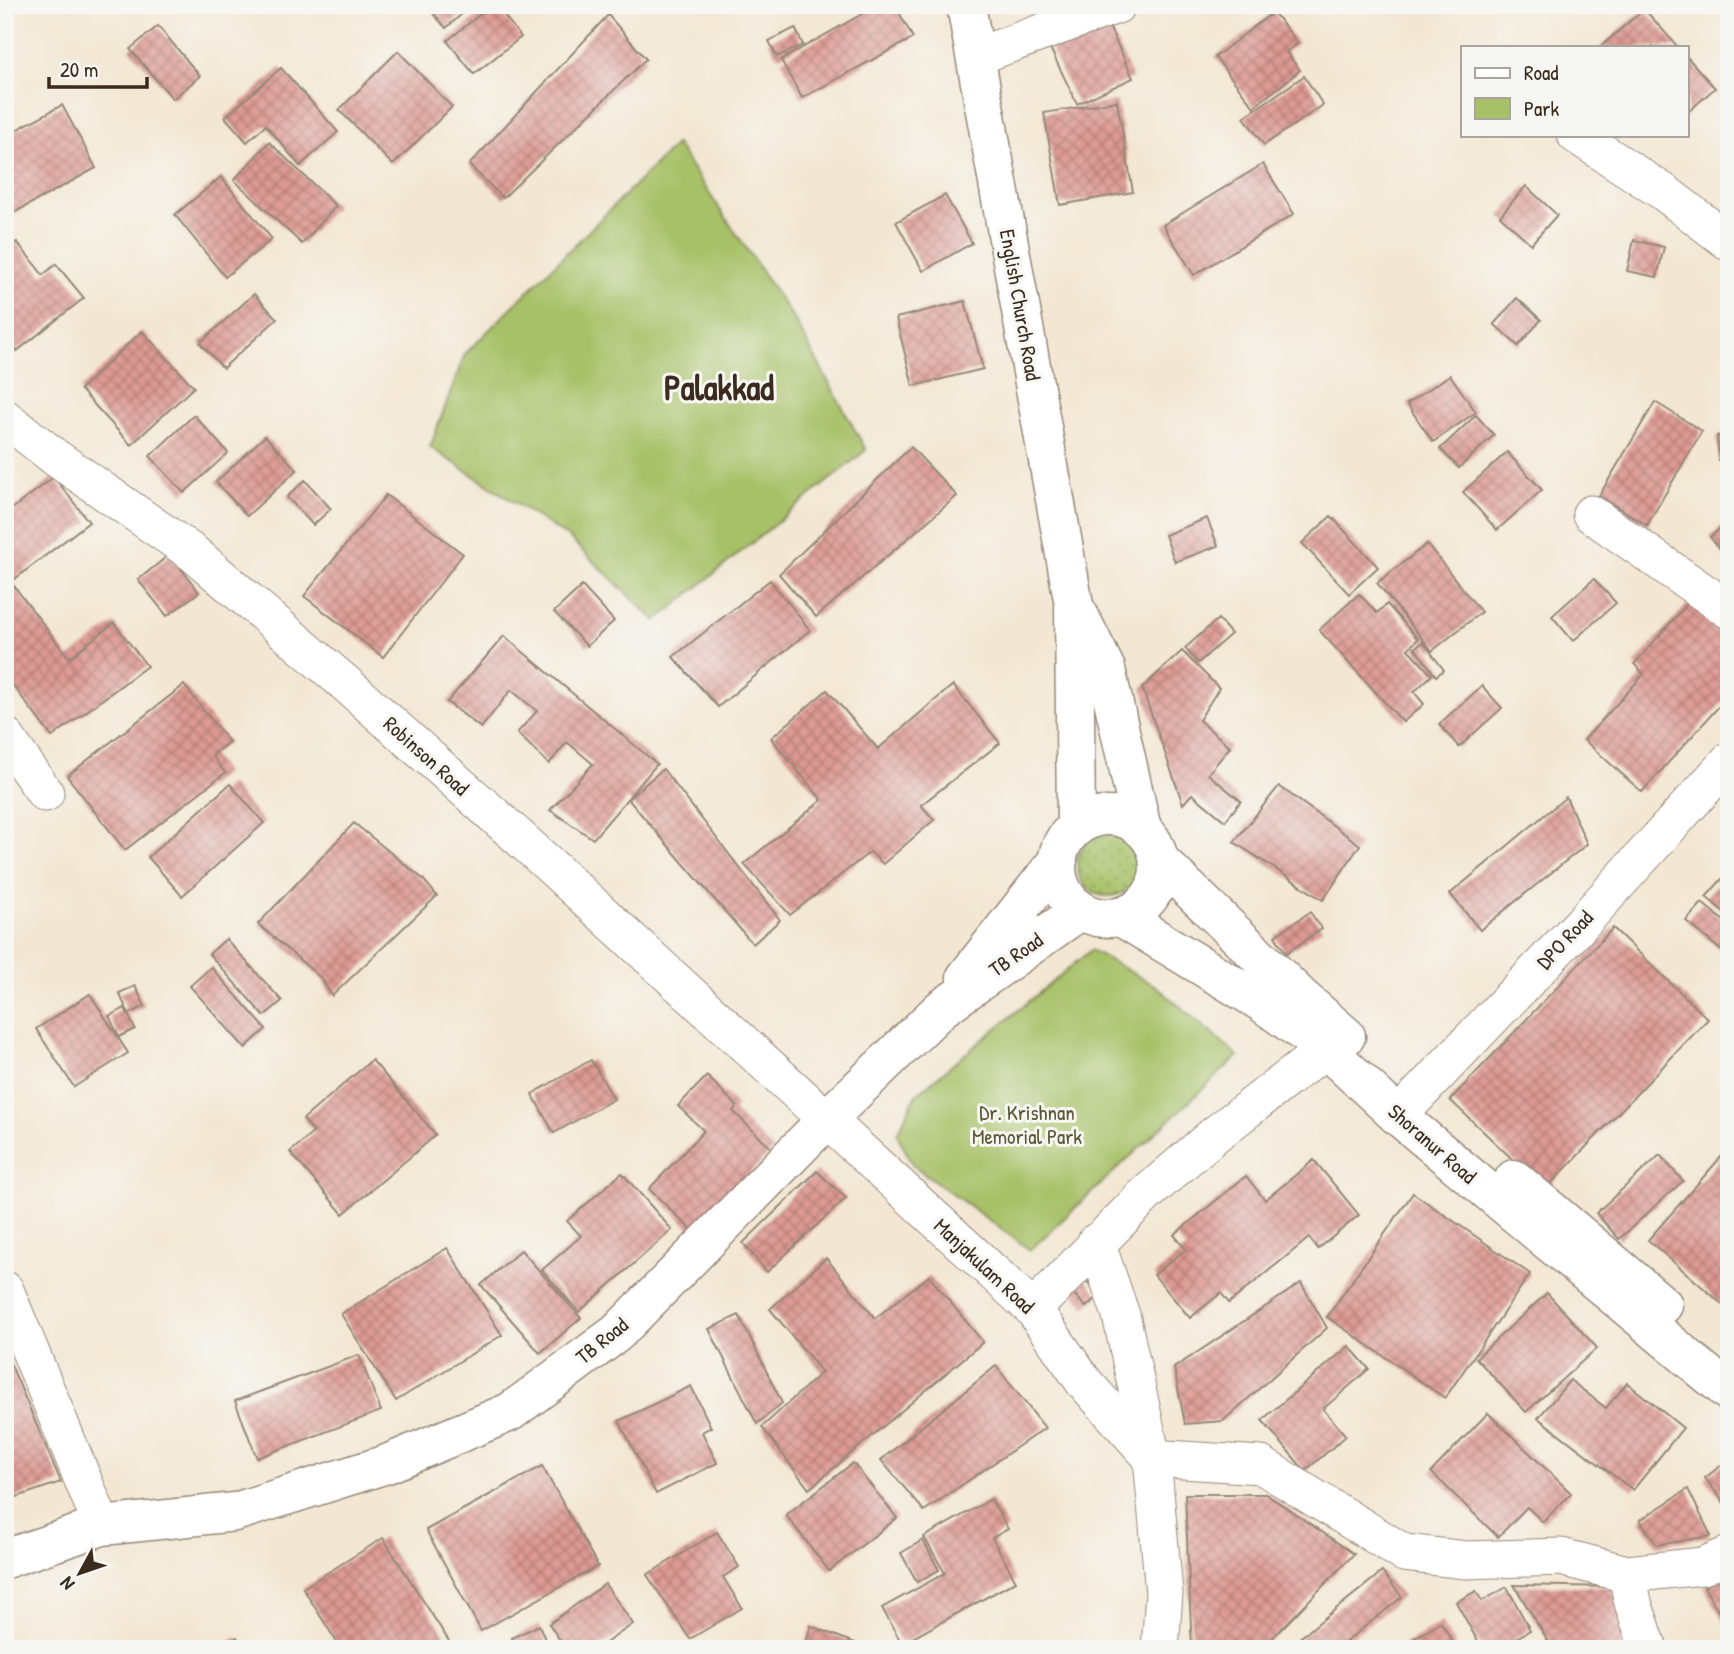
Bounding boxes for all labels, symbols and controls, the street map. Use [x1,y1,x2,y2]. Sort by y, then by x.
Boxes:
scale bar [49,46,147,90]
legend [1461,46,1688,136]
text: 20 m [60,55,98,84]
text: Road [1524,58,1558,87]
text: Park [1524,94,1559,123]
street label: English Church Road [993,227,1048,383]
district label: Palakkad [664,364,774,411]
street label: Robinson Road [377,709,475,802]
street label: DPO Road [1530,904,1599,976]
street label: TB Road [983,926,1048,984]
street label: Shoranur Road [1382,1097,1483,1190]
park label: Dr. Krishnan Memorial Park [972,1098,1082,1151]
street label: Manjakulam Road [928,1211,1041,1320]
street label: TB Road [569,1311,634,1371]
north arrow [46,1538,116,1608]
text: N [54,1572,80,1596]

